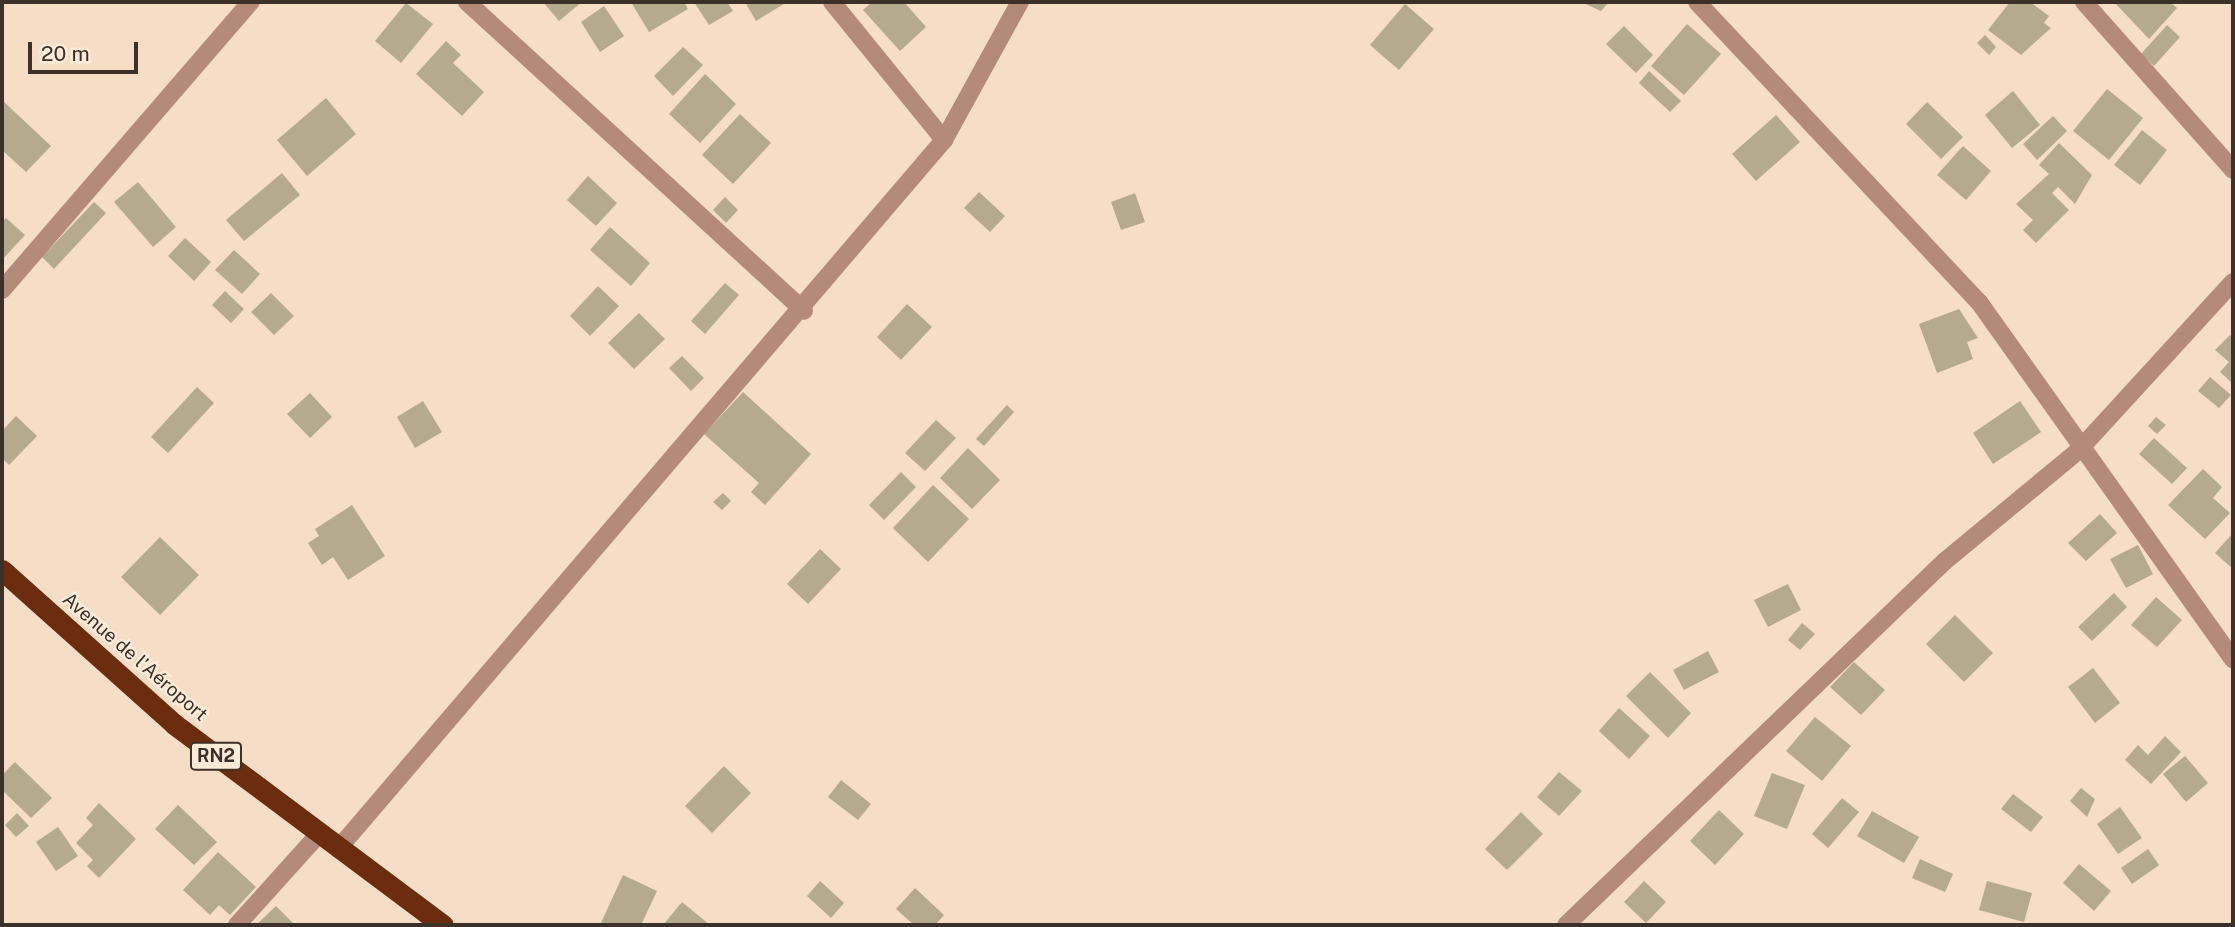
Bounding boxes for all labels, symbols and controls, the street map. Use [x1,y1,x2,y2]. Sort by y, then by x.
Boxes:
scale bar [32,28,142,72]
text: 20 m [41,41,90,66]
street label: Avenue de l'Aéroport [58,588,212,726]
road number: RN2 [190,742,242,770]

